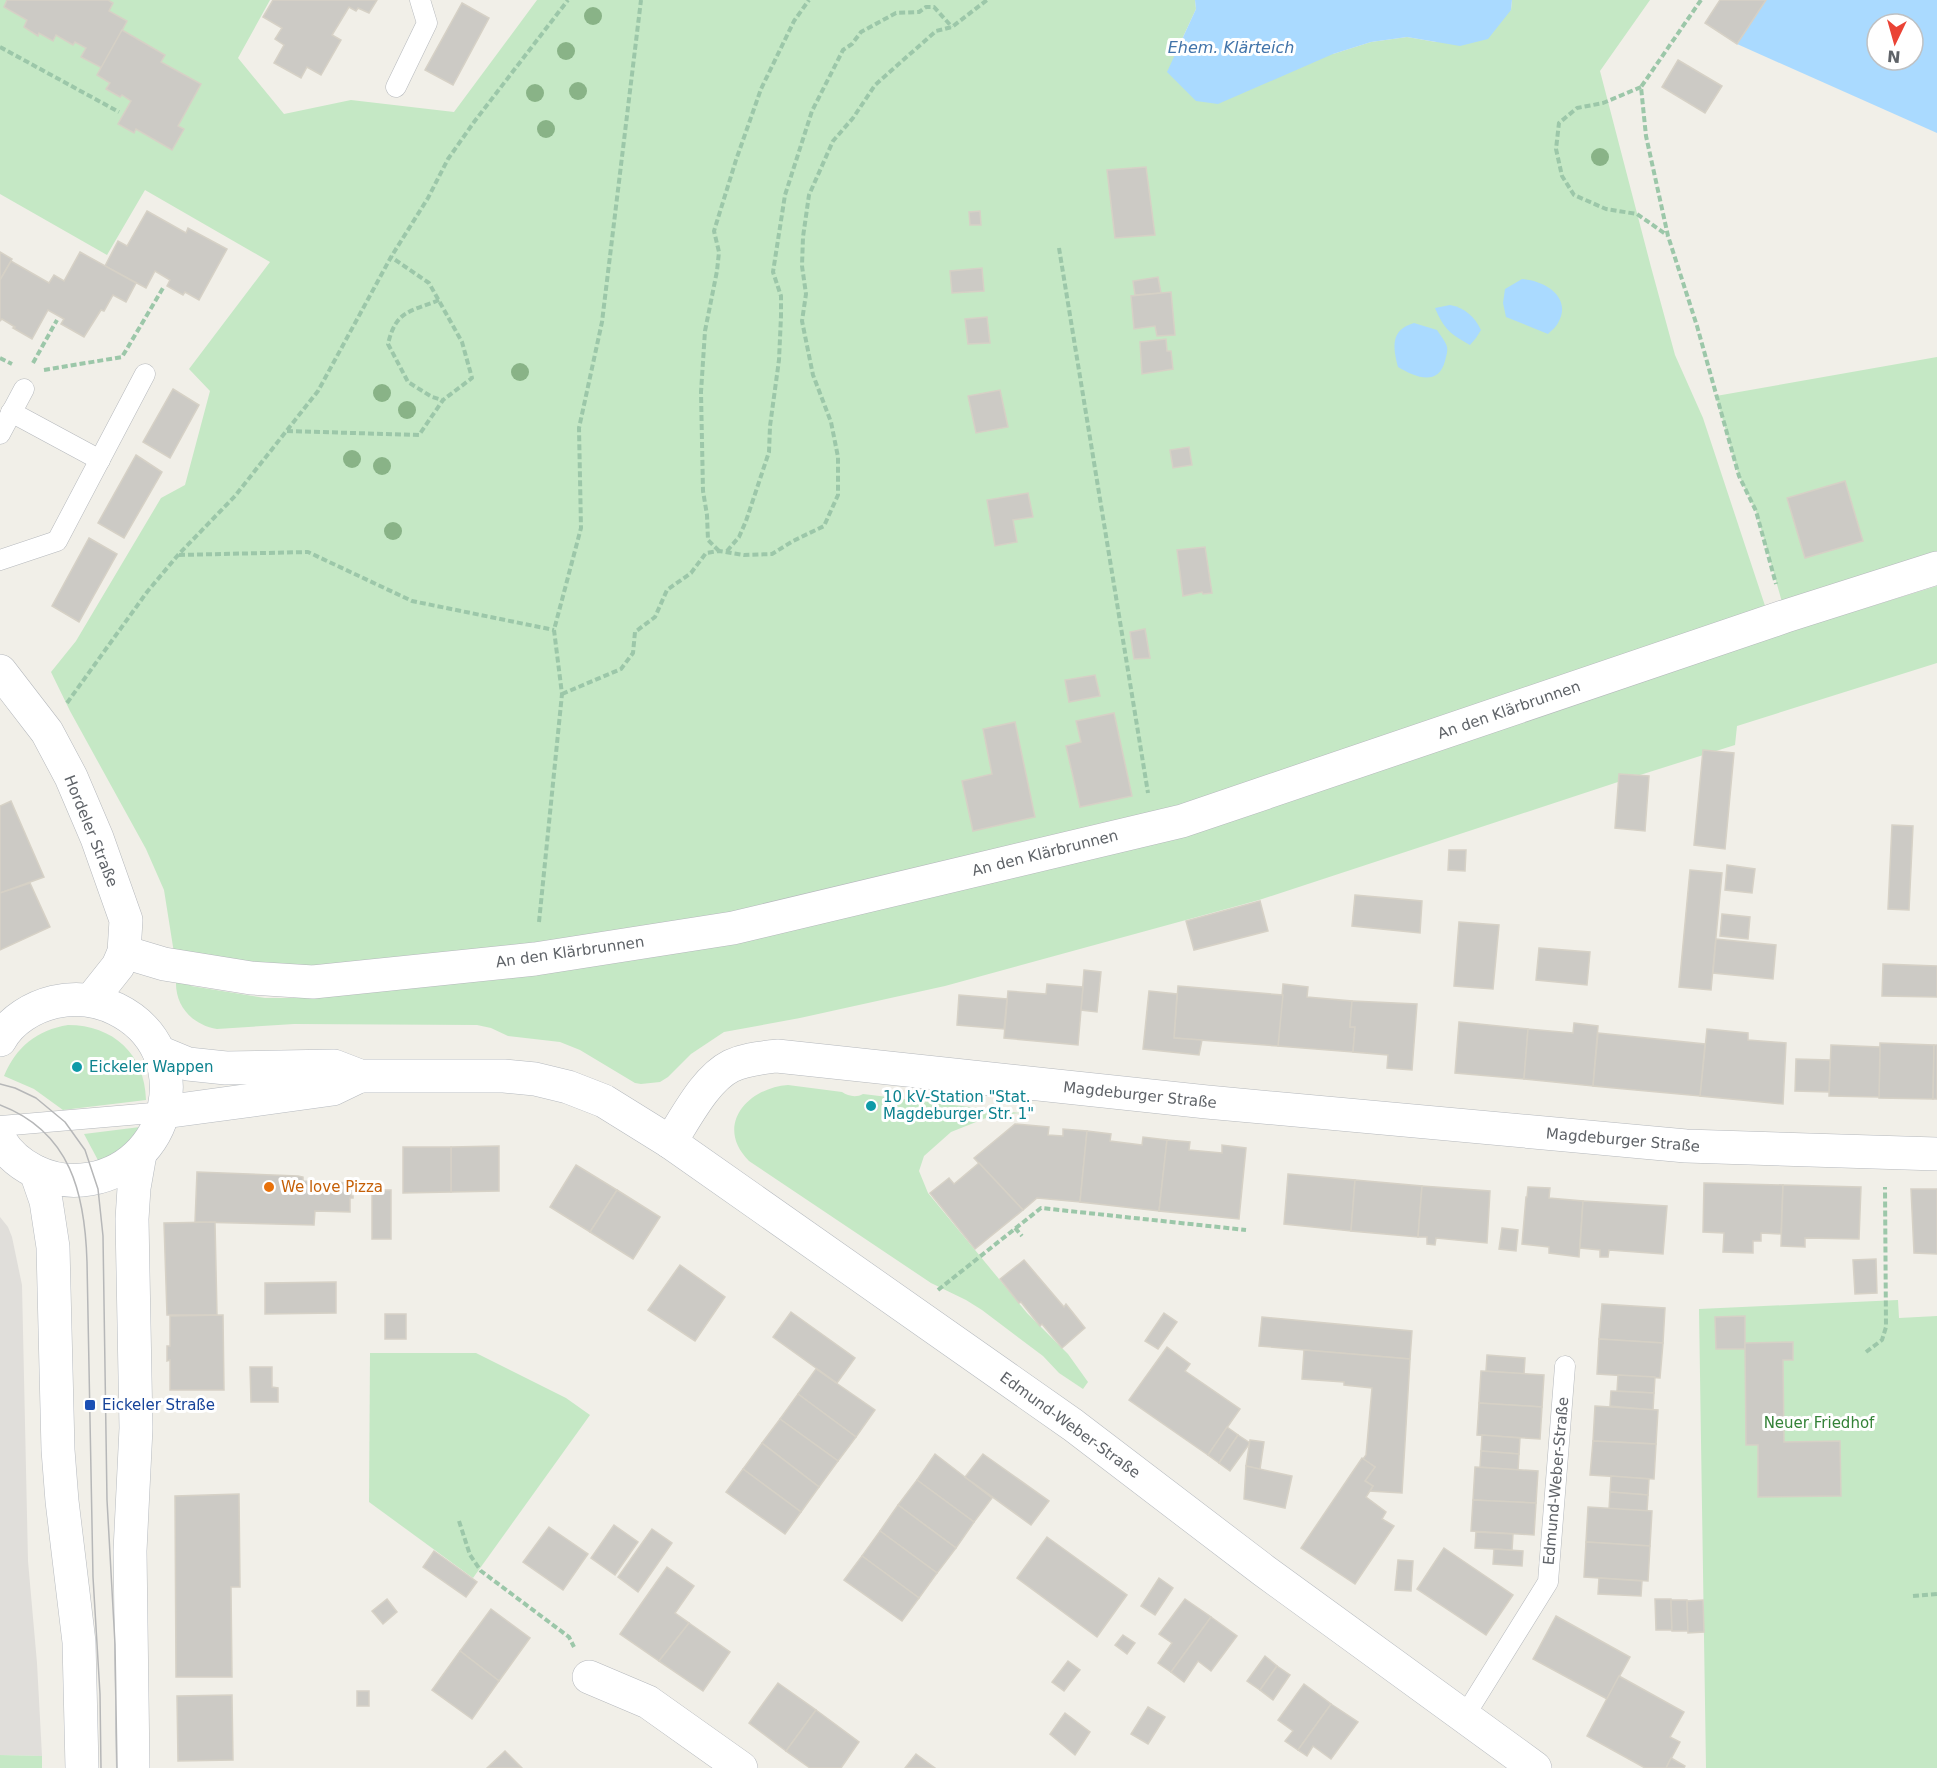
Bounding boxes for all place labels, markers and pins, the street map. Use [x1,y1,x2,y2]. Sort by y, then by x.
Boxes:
place label: Eickeler Wappen [89,1058,213,1076]
marker: Eickeler Wappen [70,1060,84,1074]
place label: 10 kV-Station "Stat. Magdeburger Str. 1" [883,1088,1034,1123]
marker: 10 kV-Station "Stat. Magdeburger Str. 1" [864,1099,878,1113]
place label: We love Pizza [281,1178,383,1196]
marker: We love Pizza [262,1180,276,1194]
place label: Eickeler Straße [102,1396,215,1414]
marker: Eickeler Straße [83,1398,97,1412]

